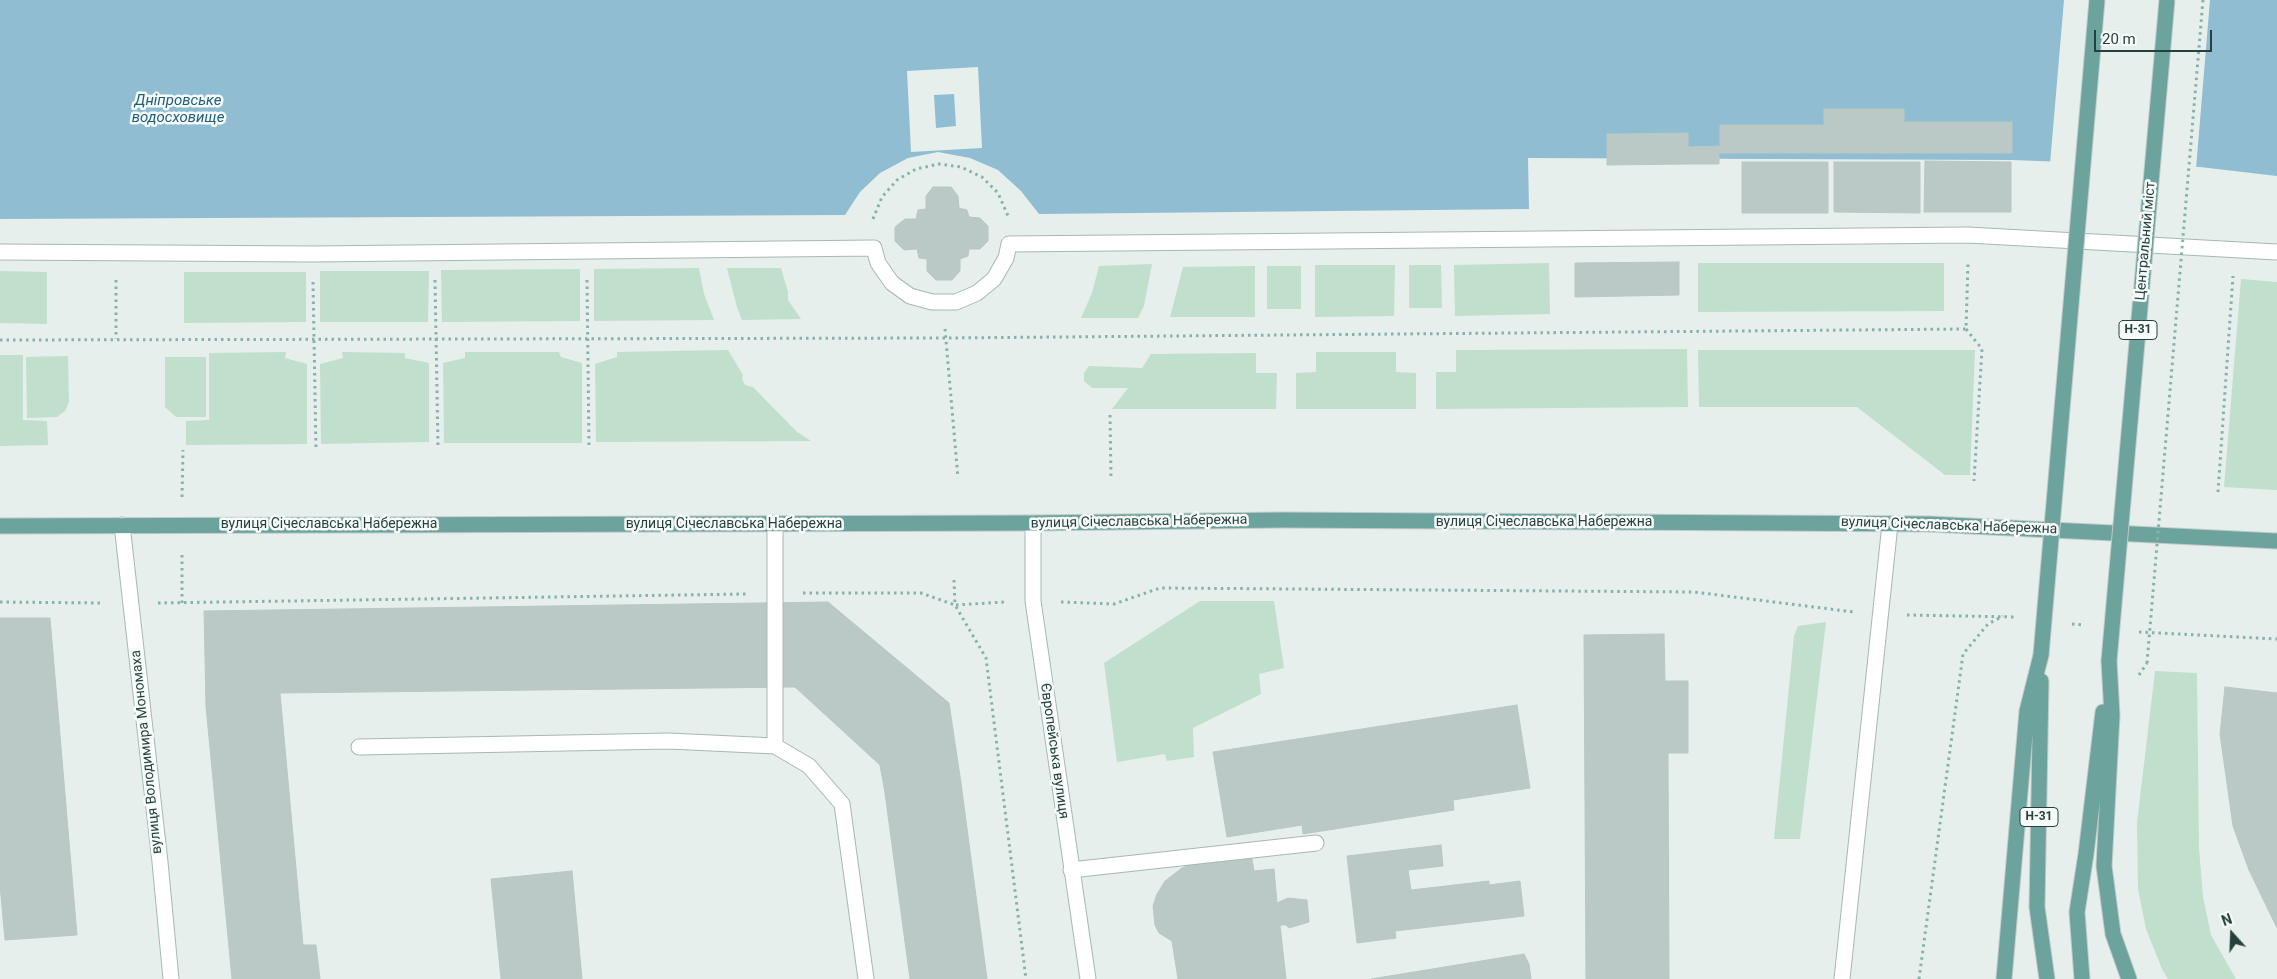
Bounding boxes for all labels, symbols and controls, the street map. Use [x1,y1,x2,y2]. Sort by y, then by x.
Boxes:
scale bar [2097,20,2214,52]
text: 20 m [2102,30,2136,48]
water label: Дніпровське водосховище [132,92,224,127]
street label: Центральний міст [2132,181,2160,301]
road number: Н-31 [2119,320,2157,340]
street label: вулиця Січеславська Набережна [1031,512,1247,532]
street label: вулиця Січеславська Набережна [1436,514,1652,530]
street label: вулиця Січеславська Набережна [1840,514,2058,538]
street label: вулиця Січеславська Набережна [221,516,437,532]
street label: вулиця Січеславська Набережна [626,516,842,532]
street label: вулиця Володимира Мономаха [128,649,166,855]
street label: Європейська вулиця [1036,682,1072,820]
road number: Н-31 [2020,808,2058,826]
north arrow [2207,909,2257,959]
text: N [2219,911,2234,929]

